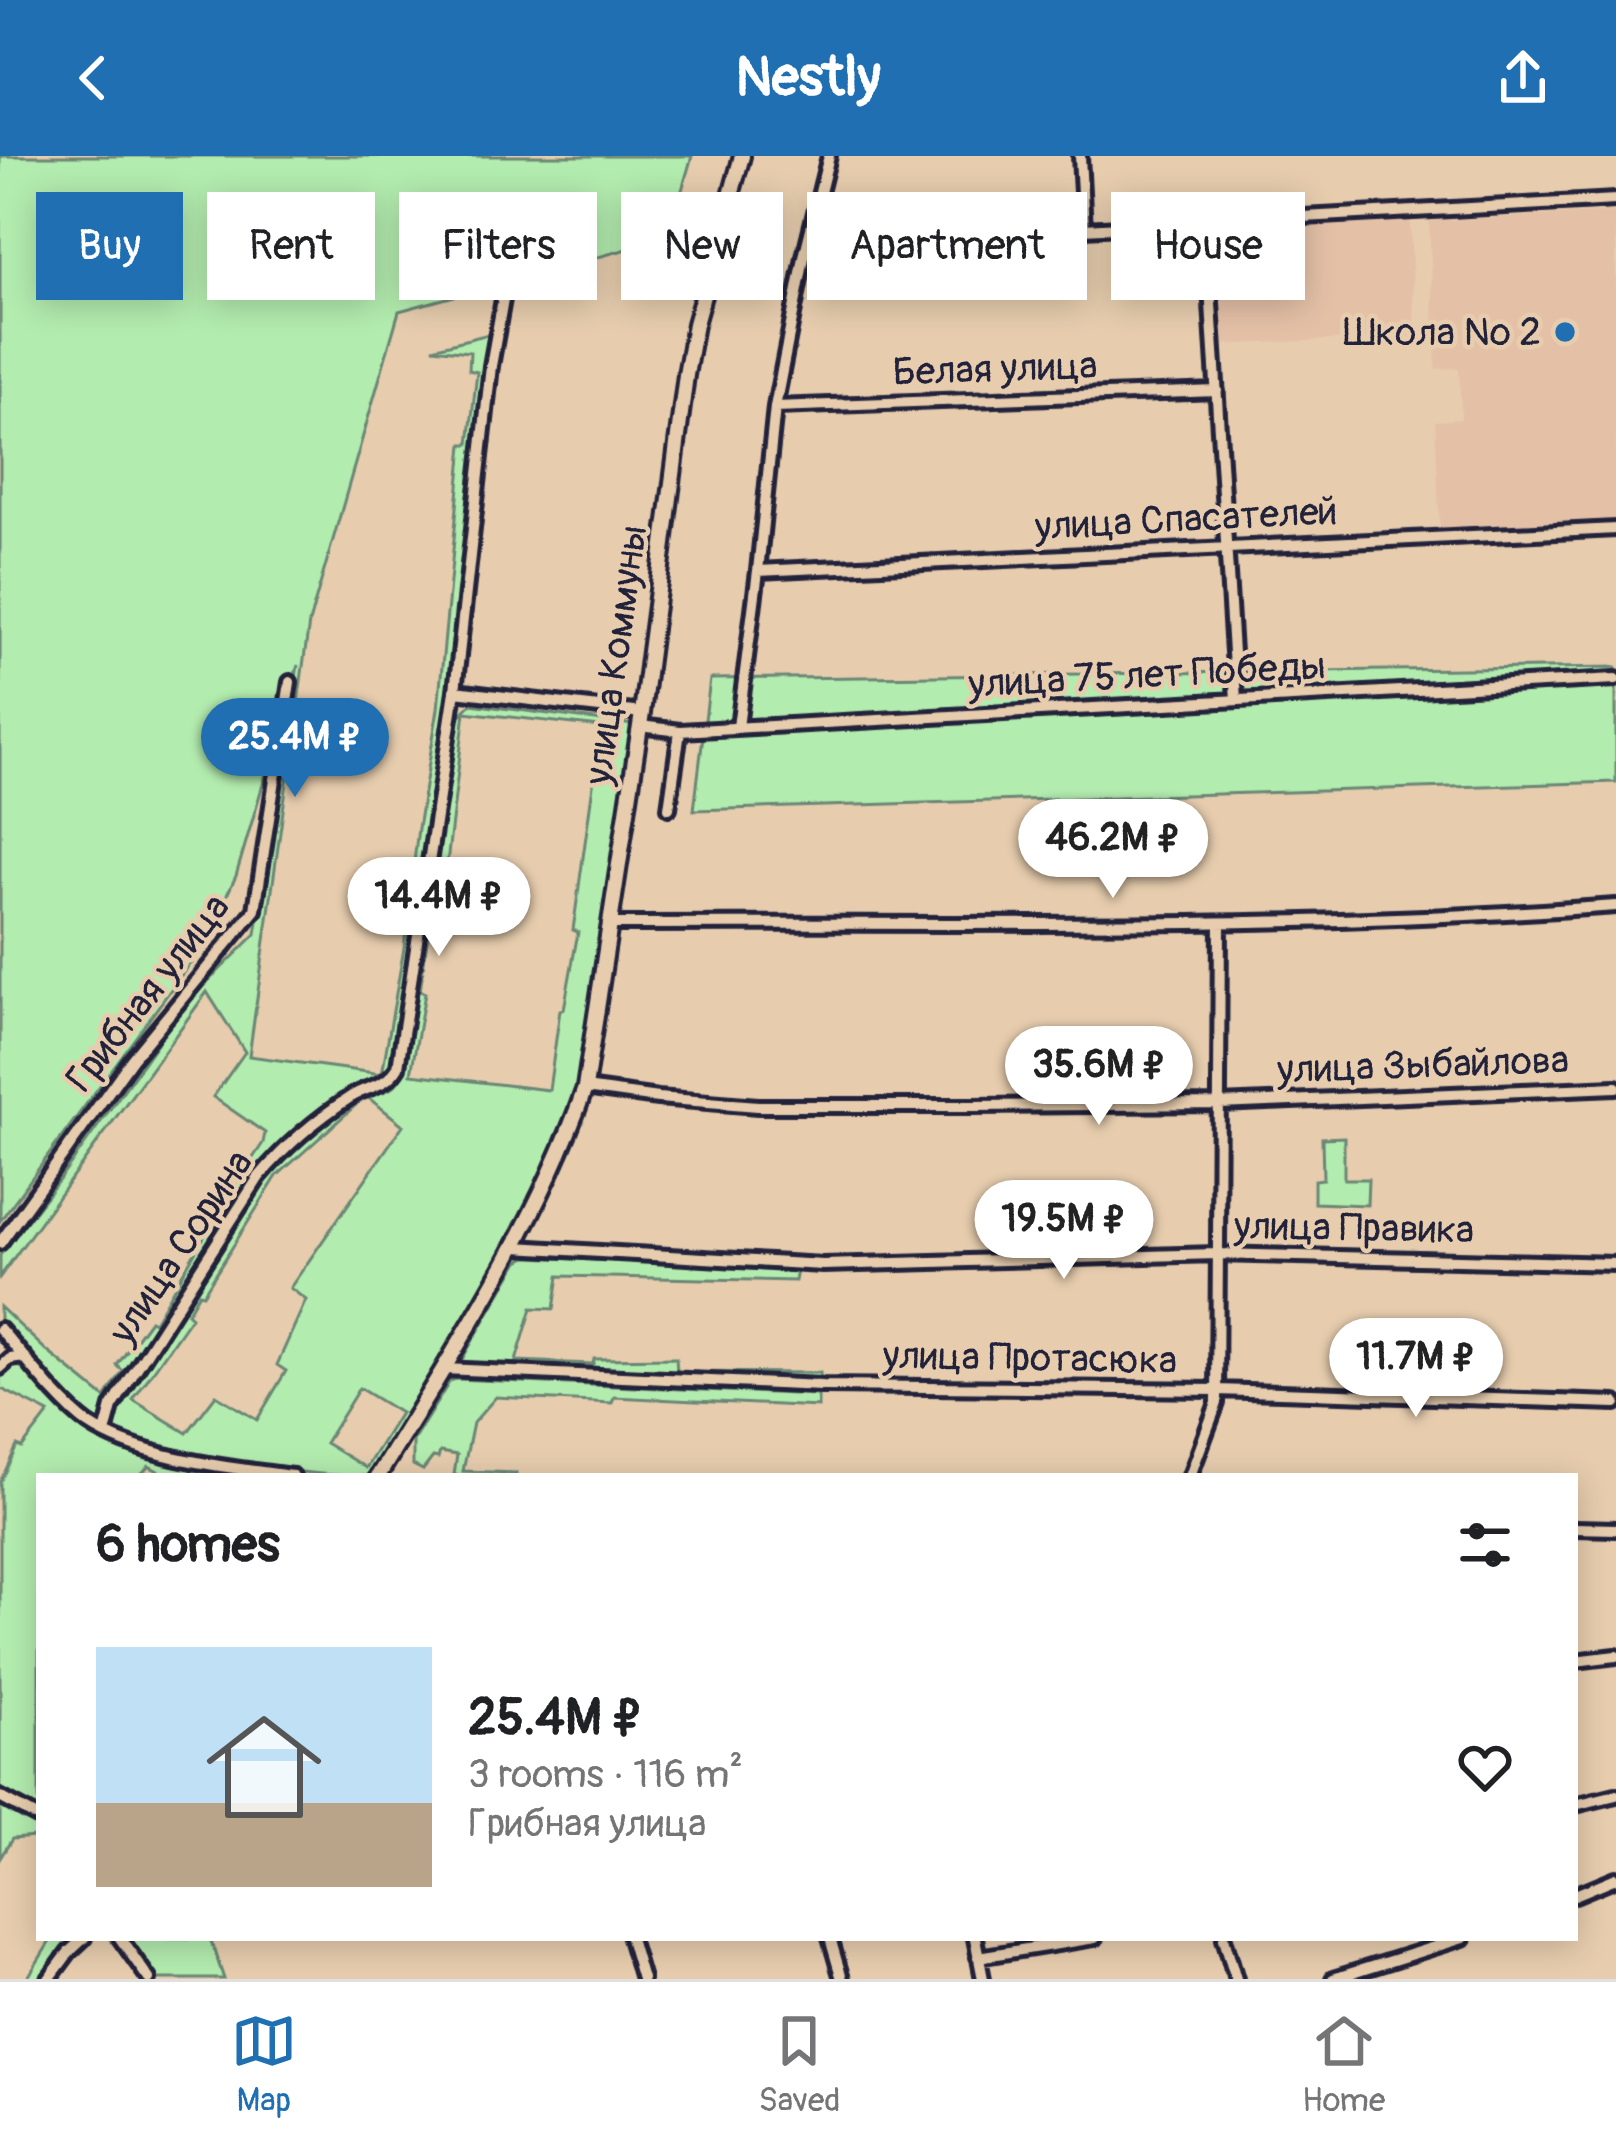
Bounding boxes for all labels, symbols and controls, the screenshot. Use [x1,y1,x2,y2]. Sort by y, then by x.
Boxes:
text: Nestly [736,44,880,112]
icon: back [60,45,126,111]
icon: share [1490,45,1556,111]
chip: Buy [36,192,183,300]
chip: Rent [207,192,375,300]
chip: Filters [399,192,597,300]
chip: New [621,192,783,300]
chip: Apartment [807,192,1087,300]
chip: House [1111,192,1305,300]
place label: Школа № 2 [1343,308,1541,357]
marker: Школа № 2 [1552,319,1578,345]
street label: Белая улица [892,341,1098,397]
street label: улица Спасателей [1033,487,1338,551]
street label: улица Коммуны [573,522,658,789]
street label: улица 75 лет Победы [966,641,1327,709]
pin: 25.4M ₽ [184,698,406,800]
text: 25.4M ₽ [228,712,362,761]
pin: 46.2M ₽ [1002,799,1224,901]
text: 46.2M ₽ [1045,813,1181,862]
pin: 14.4M ₽ [328,857,550,959]
text: 14.4M ₽ [375,871,503,920]
street label: Грибная улица [55,884,241,1102]
pin: 35.6M ₽ [988,1026,1210,1128]
street label: улица Зыбайлова [1275,1035,1570,1095]
text: 35.6M ₽ [1032,1040,1166,1089]
street label: улица Сорина [98,1140,264,1354]
pin: 19.5M ₽ [953,1180,1175,1282]
text: 19.5M ₽ [1002,1194,1126,1243]
street label: улица Правика [1232,1201,1475,1255]
pin: 11.7M ₽ [1305,1318,1527,1420]
street label: улица Протасюка [881,1331,1178,1385]
text: 11.7M ₽ [1356,1332,1476,1381]
icon: filters [1452,1512,1518,1578]
text: 6 homes [96,1513,280,1577]
text: 25.4M ₽ [468,1686,643,1750]
icon: home [192,1695,336,1839]
icon: heart [1452,1734,1518,1800]
text: 3 rooms · 116 m² [468,1750,743,1799]
text: Грибная улица [468,1799,706,1848]
tab: Map [231,2008,297,2121]
tab: Saved [758,2008,840,2121]
tab: Home [1302,2008,1385,2121]

